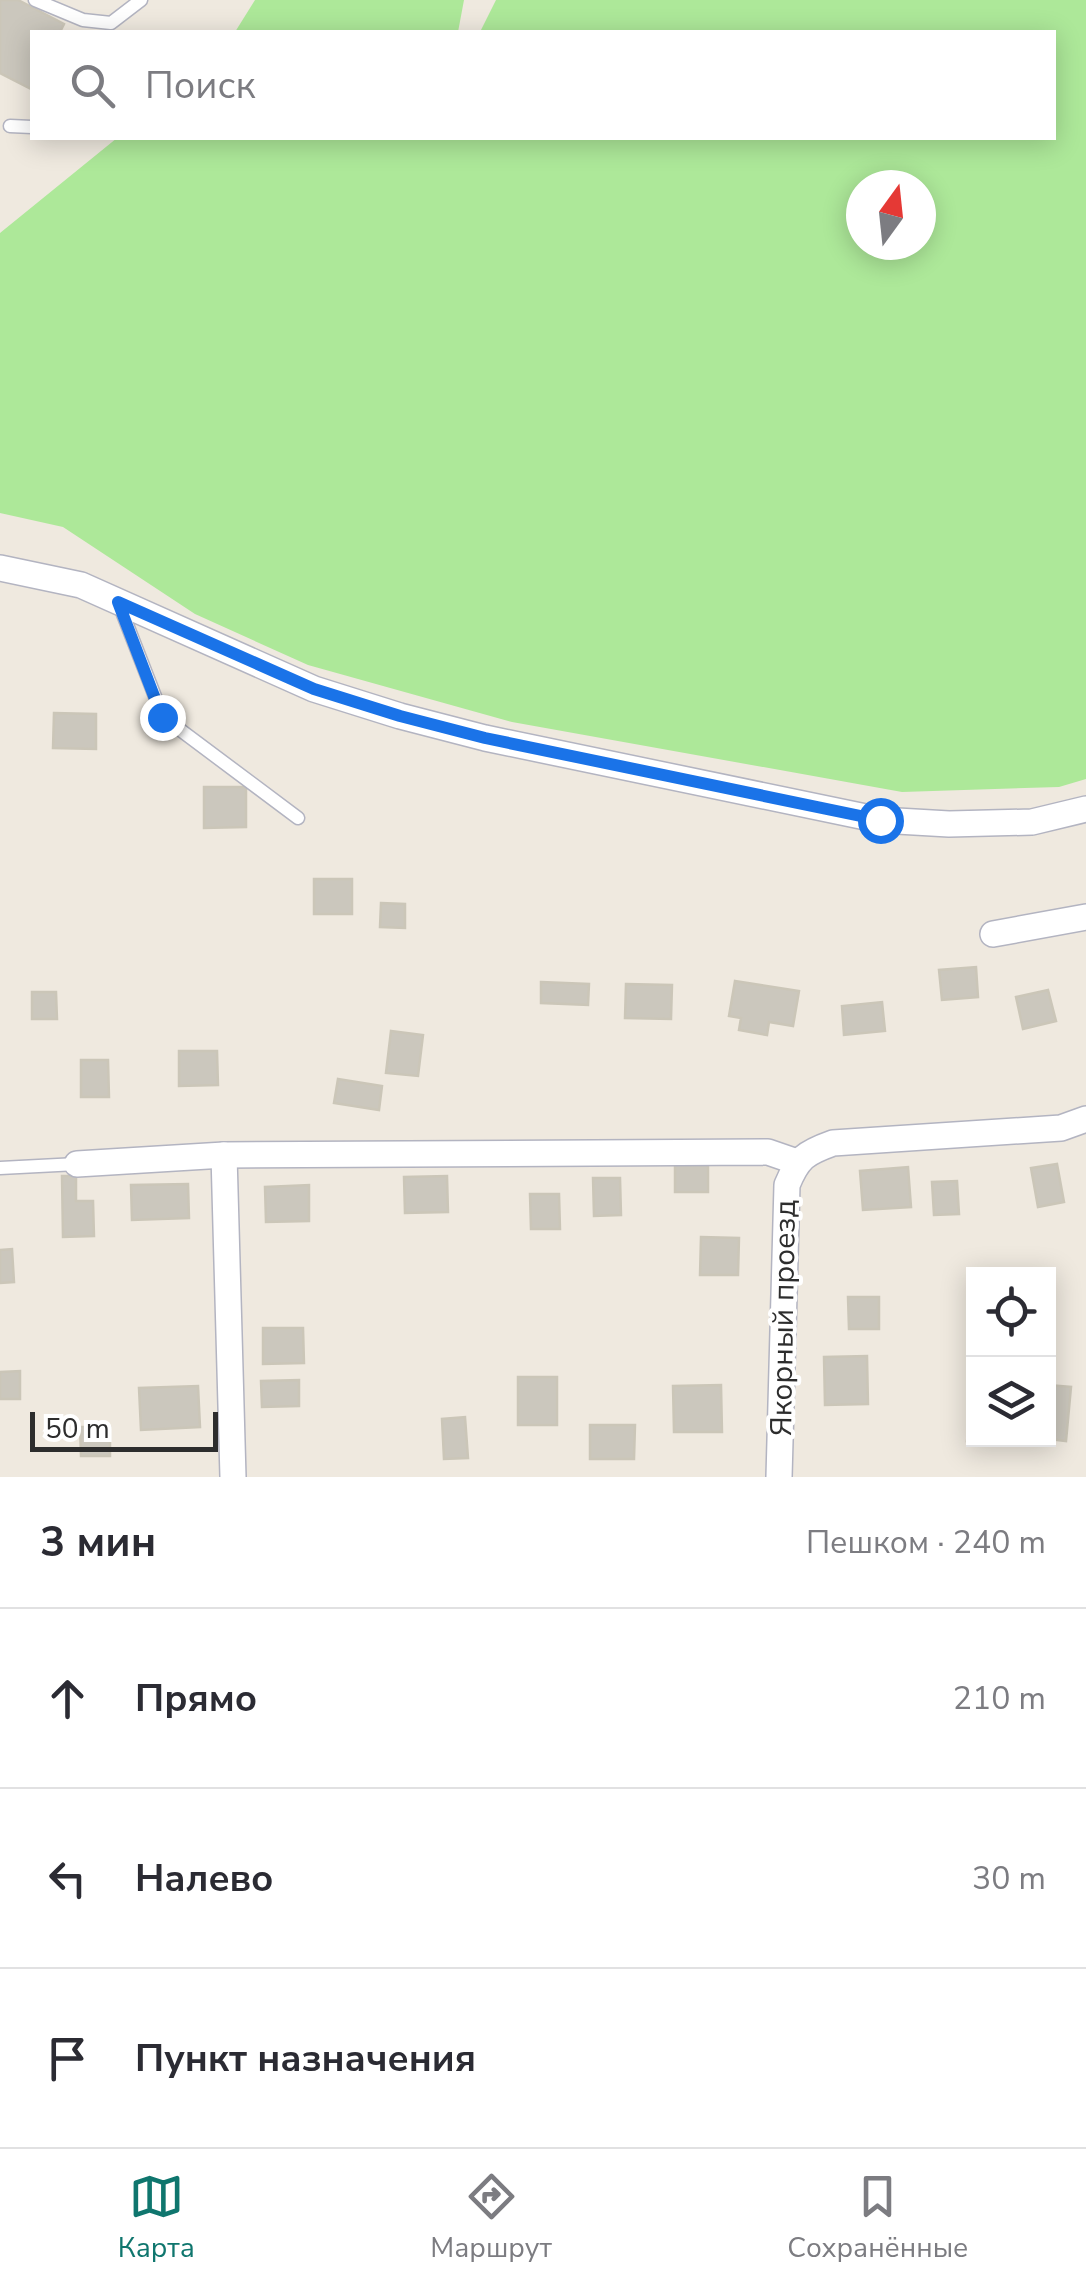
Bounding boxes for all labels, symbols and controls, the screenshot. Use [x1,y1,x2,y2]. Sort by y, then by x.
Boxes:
search box [30,30,1056,140]
icon: search [65,58,120,113]
text: Поиск [145,60,255,111]
north arrow [846,170,936,260]
route end [140,695,186,741]
route start [858,798,904,844]
street label: Якорный проезд [761,1199,806,1437]
map controls [966,1267,1056,1447]
button: locate [966,1267,1056,1357]
button: layers [966,1357,1056,1447]
scale bar [30,1407,218,1452]
text: 50 m [45,1410,110,1448]
text: 3 мин [40,1514,156,1571]
text: Пешком · 240 m [806,1521,1046,1564]
icon: ahead [40,1671,95,1726]
text: Прямо [135,1673,257,1724]
text: 210 m [953,1677,1046,1720]
icon: left [40,1851,95,1906]
text: Налево [135,1853,274,1904]
text: 30 m [972,1857,1046,1900]
icon: arrive [40,2031,95,2086]
text: Пункт назначения [135,2033,476,2084]
tab: Карта [118,2169,195,2267]
tab: Маршрут [430,2169,552,2267]
tab: Сохранённые [787,2169,968,2267]

